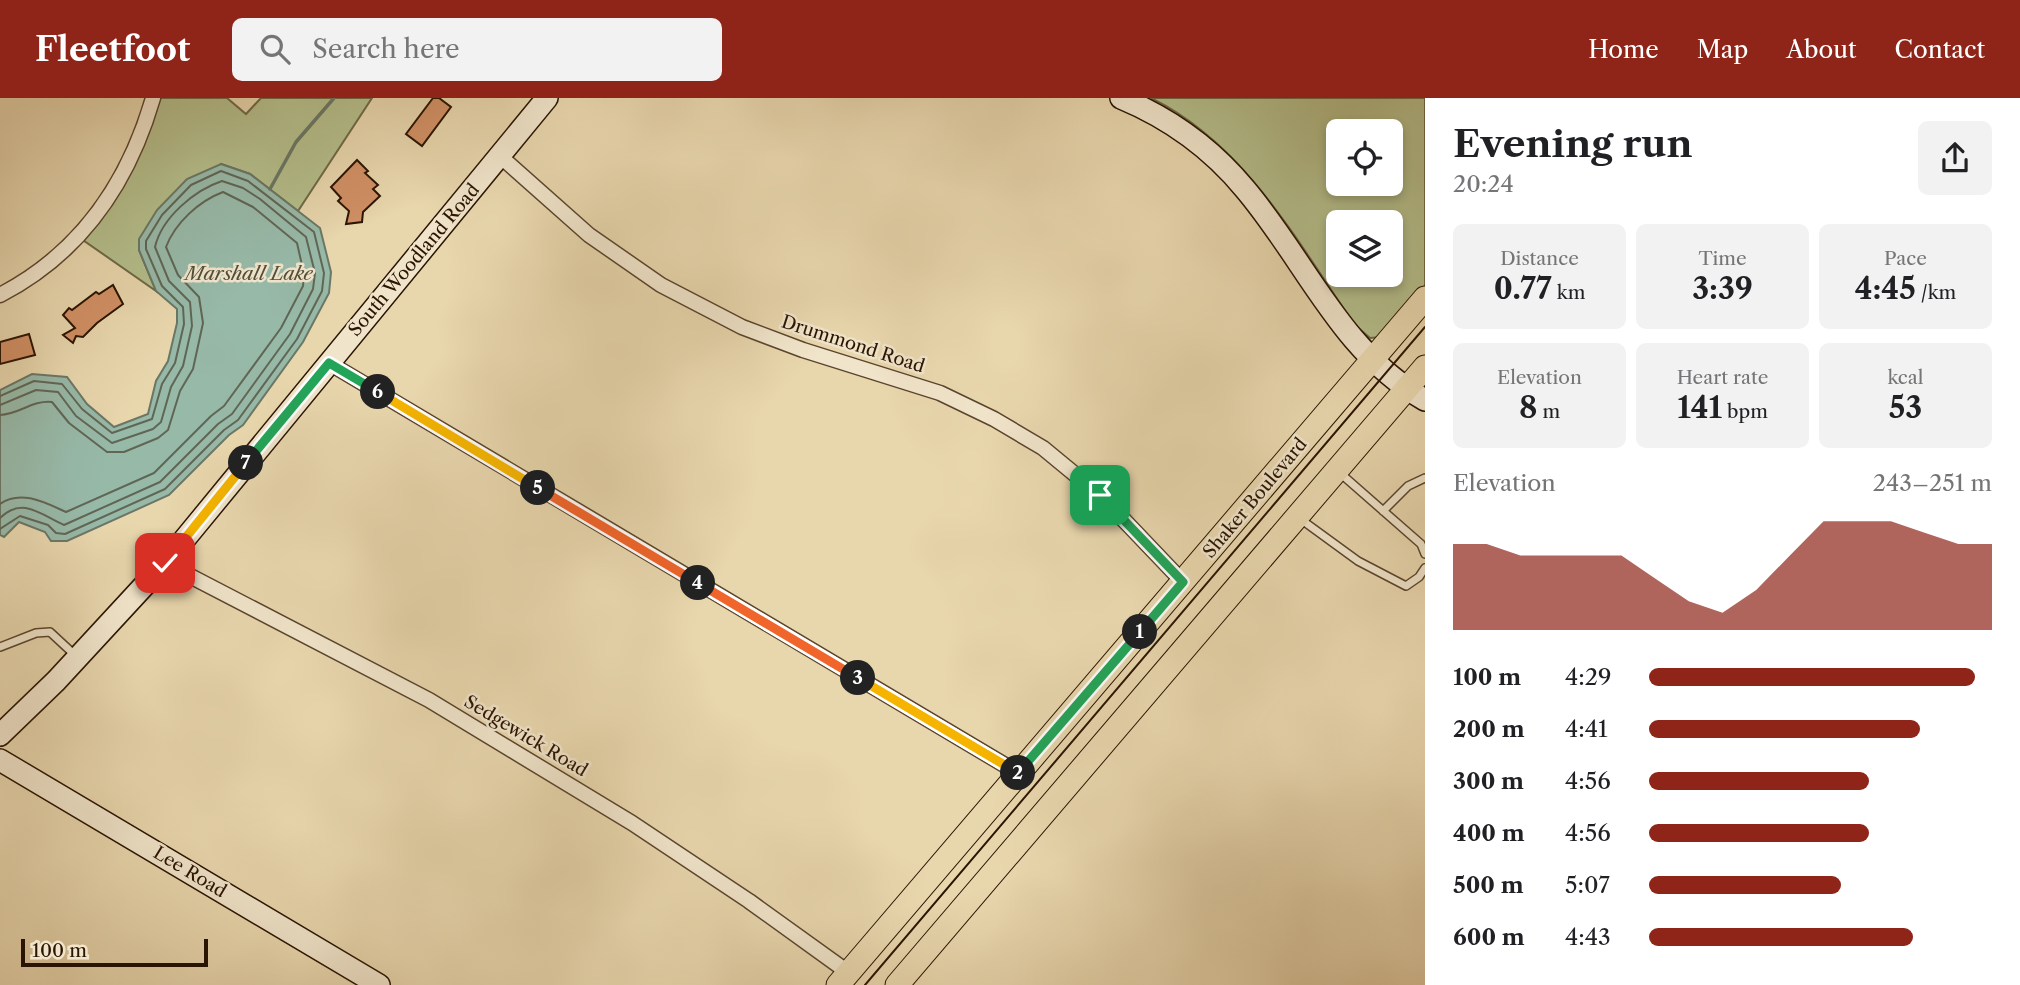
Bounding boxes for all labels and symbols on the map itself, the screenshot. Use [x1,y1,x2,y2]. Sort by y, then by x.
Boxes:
street label: South Woodland Road [344,179,484,341]
water label: Marshall Lake [183,262,314,285]
street label: Drummond Road [779,310,927,378]
pin: 6 [360,374,396,410]
street label: Shaker Boulevard [1198,433,1312,563]
pin: 7 [229,446,264,480]
pin [1070,465,1130,525]
pin: 5 [520,470,556,506]
pin [135,533,195,593]
pin: 4 [680,566,716,601]
pin: 1 [1122,614,1158,650]
pin: 3 [840,660,876,696]
street label: Sedgewick Road [460,690,592,782]
pin: 2 [1000,756,1036,790]
street label: Lee Road [150,842,231,902]
scale bar [21,936,208,968]

